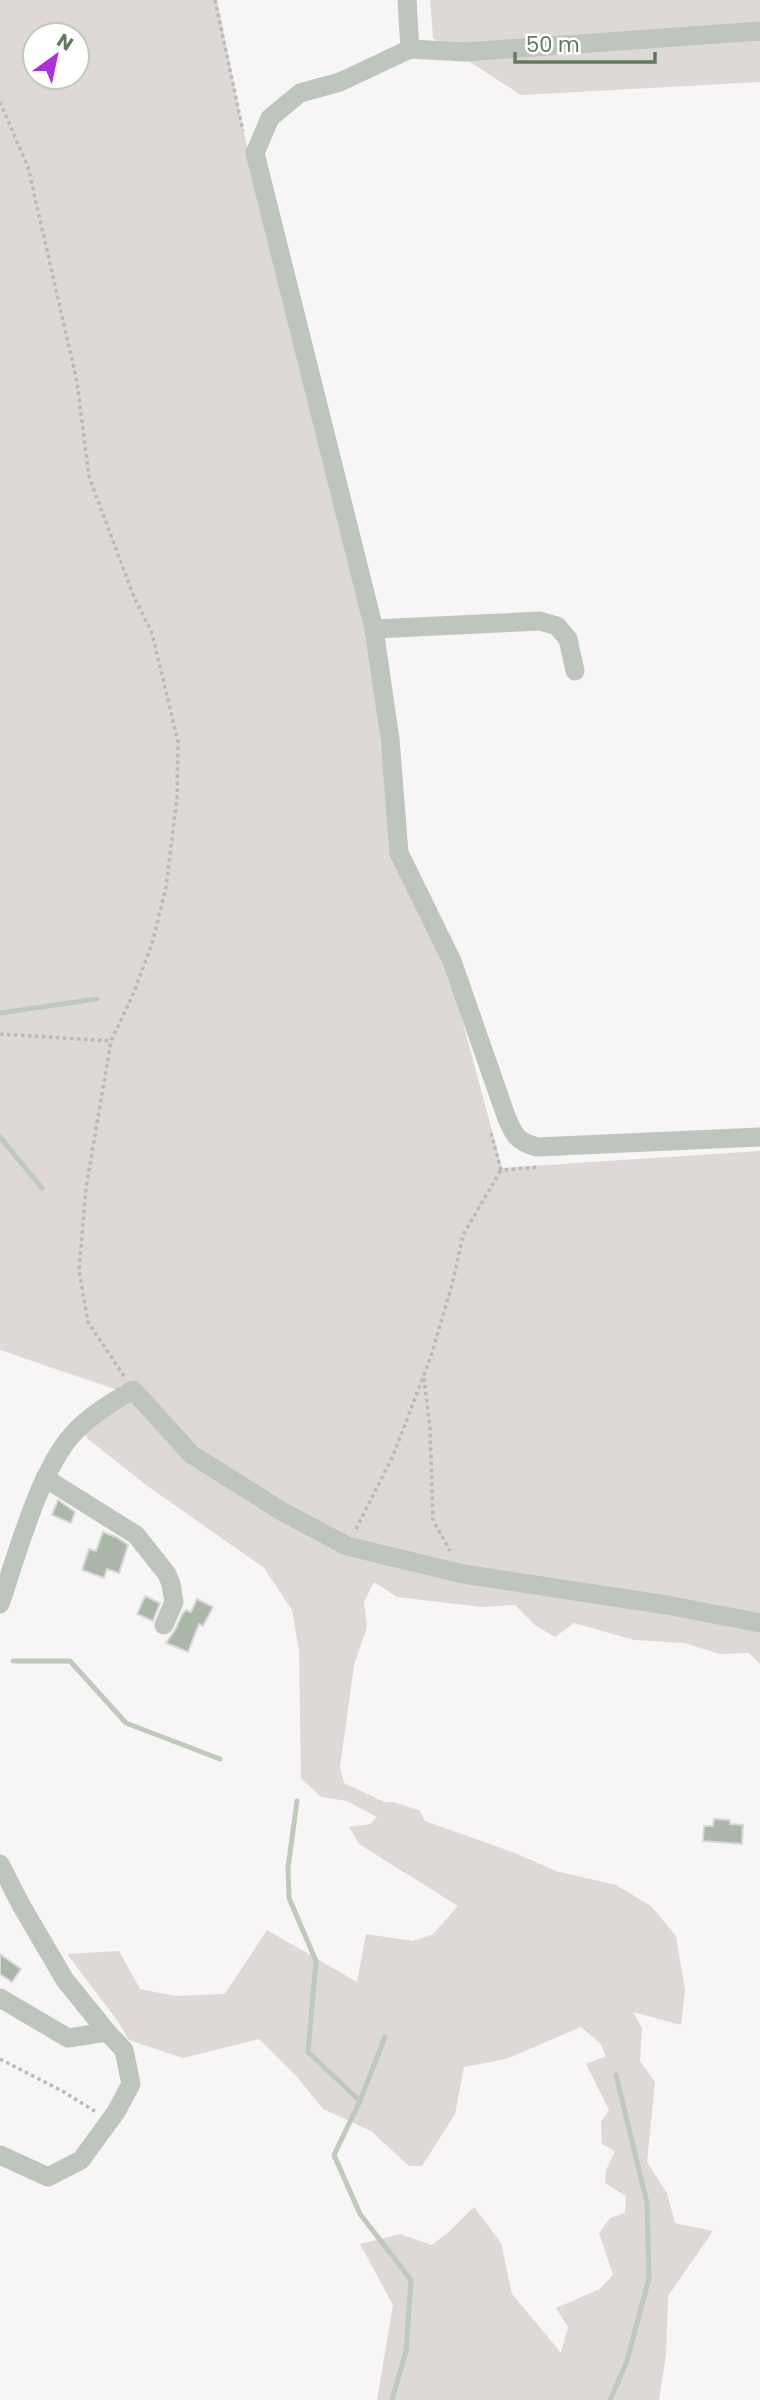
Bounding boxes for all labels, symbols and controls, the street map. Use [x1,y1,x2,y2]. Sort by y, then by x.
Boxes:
north arrow [21,21,91,91]
scale bar [515,21,655,65]
text: N [52,27,78,57]
text: 50 m [526,30,580,59]

